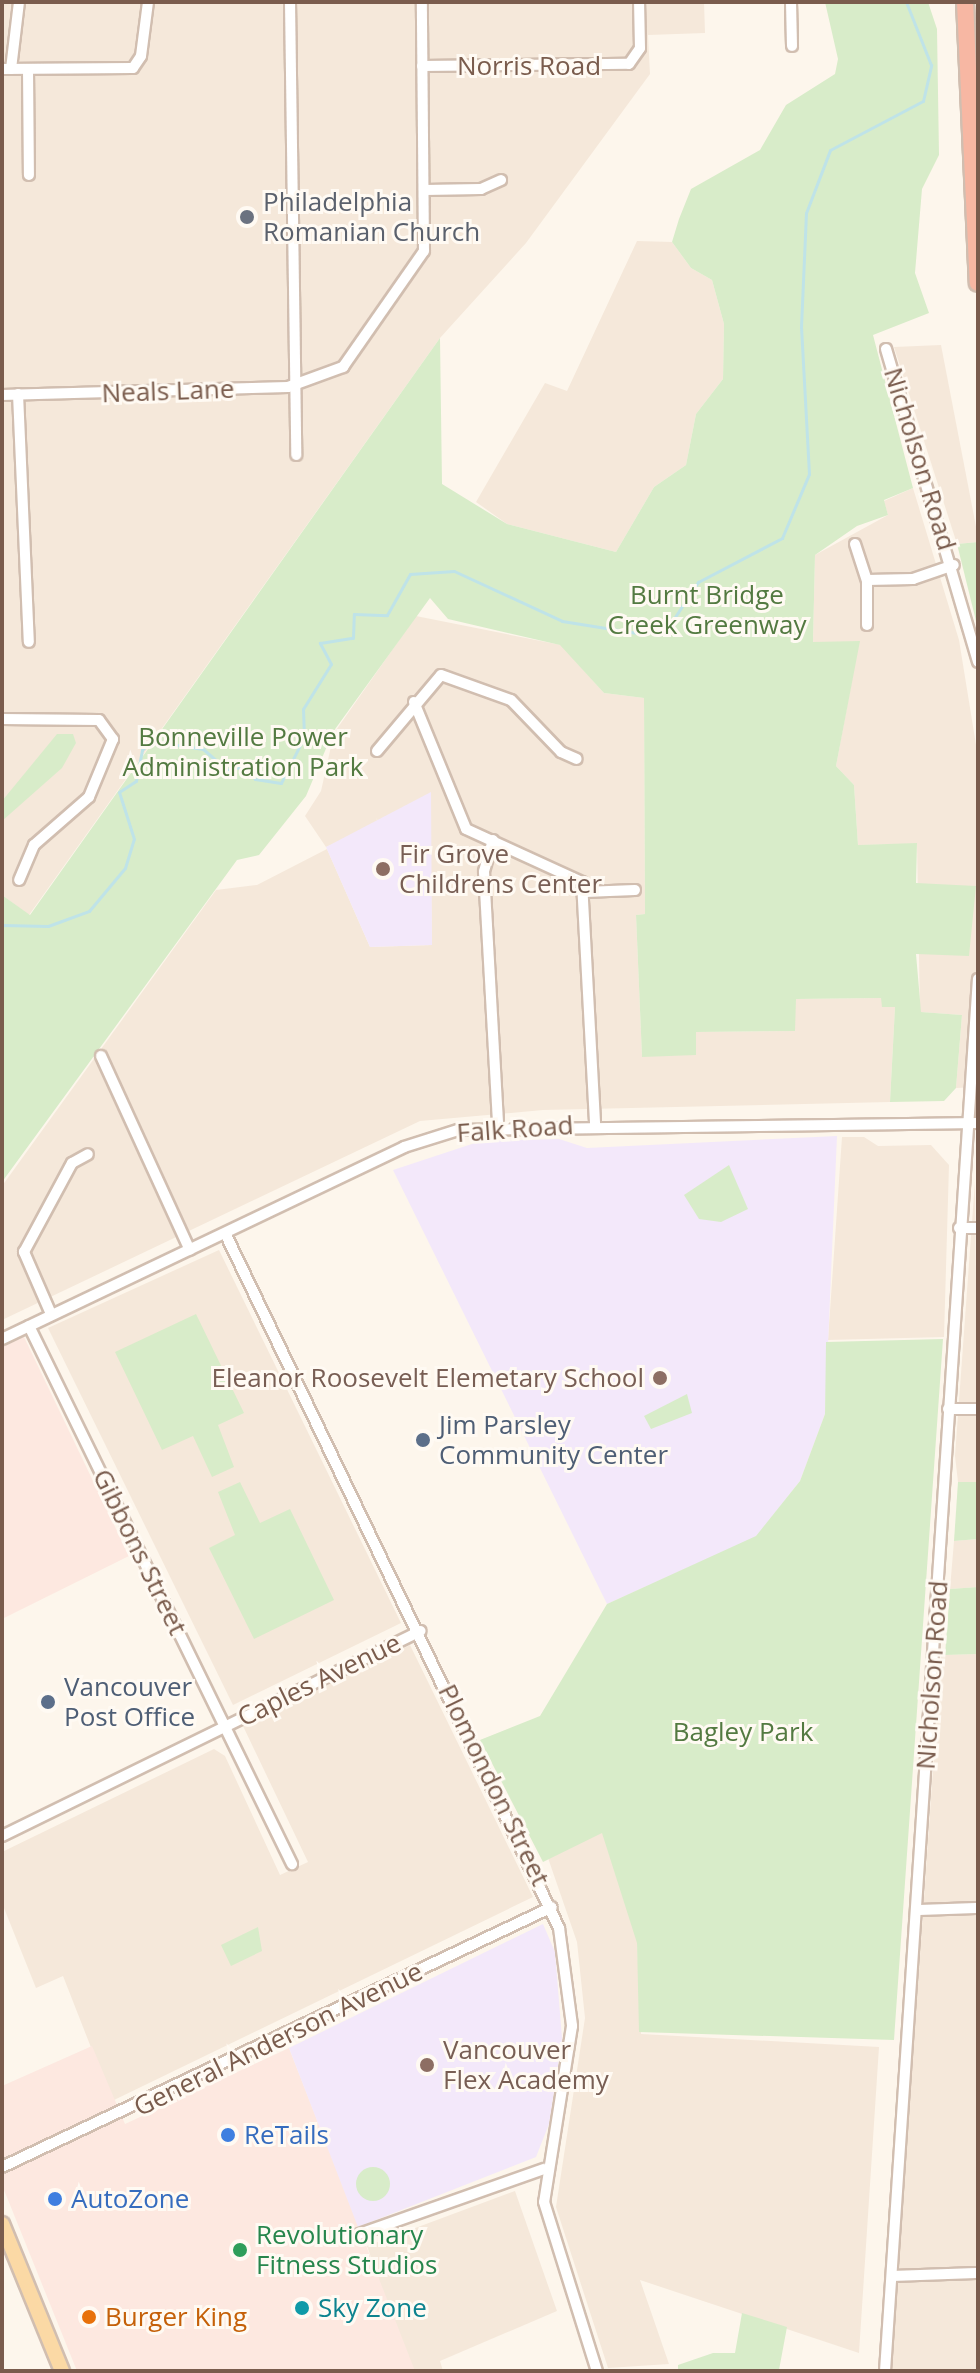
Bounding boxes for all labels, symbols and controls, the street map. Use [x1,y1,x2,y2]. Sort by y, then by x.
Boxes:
street label: Norris Road [457,50,601,82]
place label: Philadelphia Romanian Church [263,186,480,248]
marker: Philadelphia Romanian Church [238,208,256,226]
street label: Nicholson Road [877,364,963,554]
street label: Neals Lane [101,373,235,409]
park label: Burnt Bridge Creek Greenway [608,579,806,640]
park label: Bonneville Power Administration Park [123,721,363,782]
place label: Fir Grove Childrens Center [399,838,602,900]
marker: Fir Grove Childrens Center [374,860,392,878]
street label: Falk Road [456,1109,574,1149]
place label: Eleanor Roosevelt Elemetary School [212,1362,644,1394]
marker: Eleanor Roosevelt Elemetary School [651,1369,669,1387]
place label: Jim Parsley Community Center [439,1409,668,1470]
marker: Jim Parsley Community Center [414,1431,432,1449]
street label: Gibbons Street [86,1464,194,1640]
street label: Nicholson Road [910,1579,954,1771]
street label: Caples Avenue [232,1627,406,1733]
place label: Vancouver Post Office [64,1671,195,1732]
street label: Plomondon Street [432,1679,556,1891]
marker: Vancouver Post Office [39,1693,57,1711]
park label: Bagley Park [673,1716,813,1748]
street label: General Anderson Avenue [129,1955,427,2123]
place label: Vancouver Flex Academy [443,2034,609,2096]
marker: Vancouver Flex Academy [418,2056,436,2074]
place label: ReTails [244,2119,329,2151]
marker: ReTails [219,2126,237,2144]
place label: AutoZone [71,2183,189,2215]
marker: AutoZone [46,2190,64,2208]
place label: Revolutionary Fitness Studios [256,2219,437,2280]
marker: Revolutionary Fitness Studios [231,2241,249,2259]
place label: Sky Zone [318,2292,427,2324]
marker: Sky Zone [293,2299,311,2317]
place label: Burger King [105,2301,247,2333]
marker: Burger King [80,2308,98,2326]

